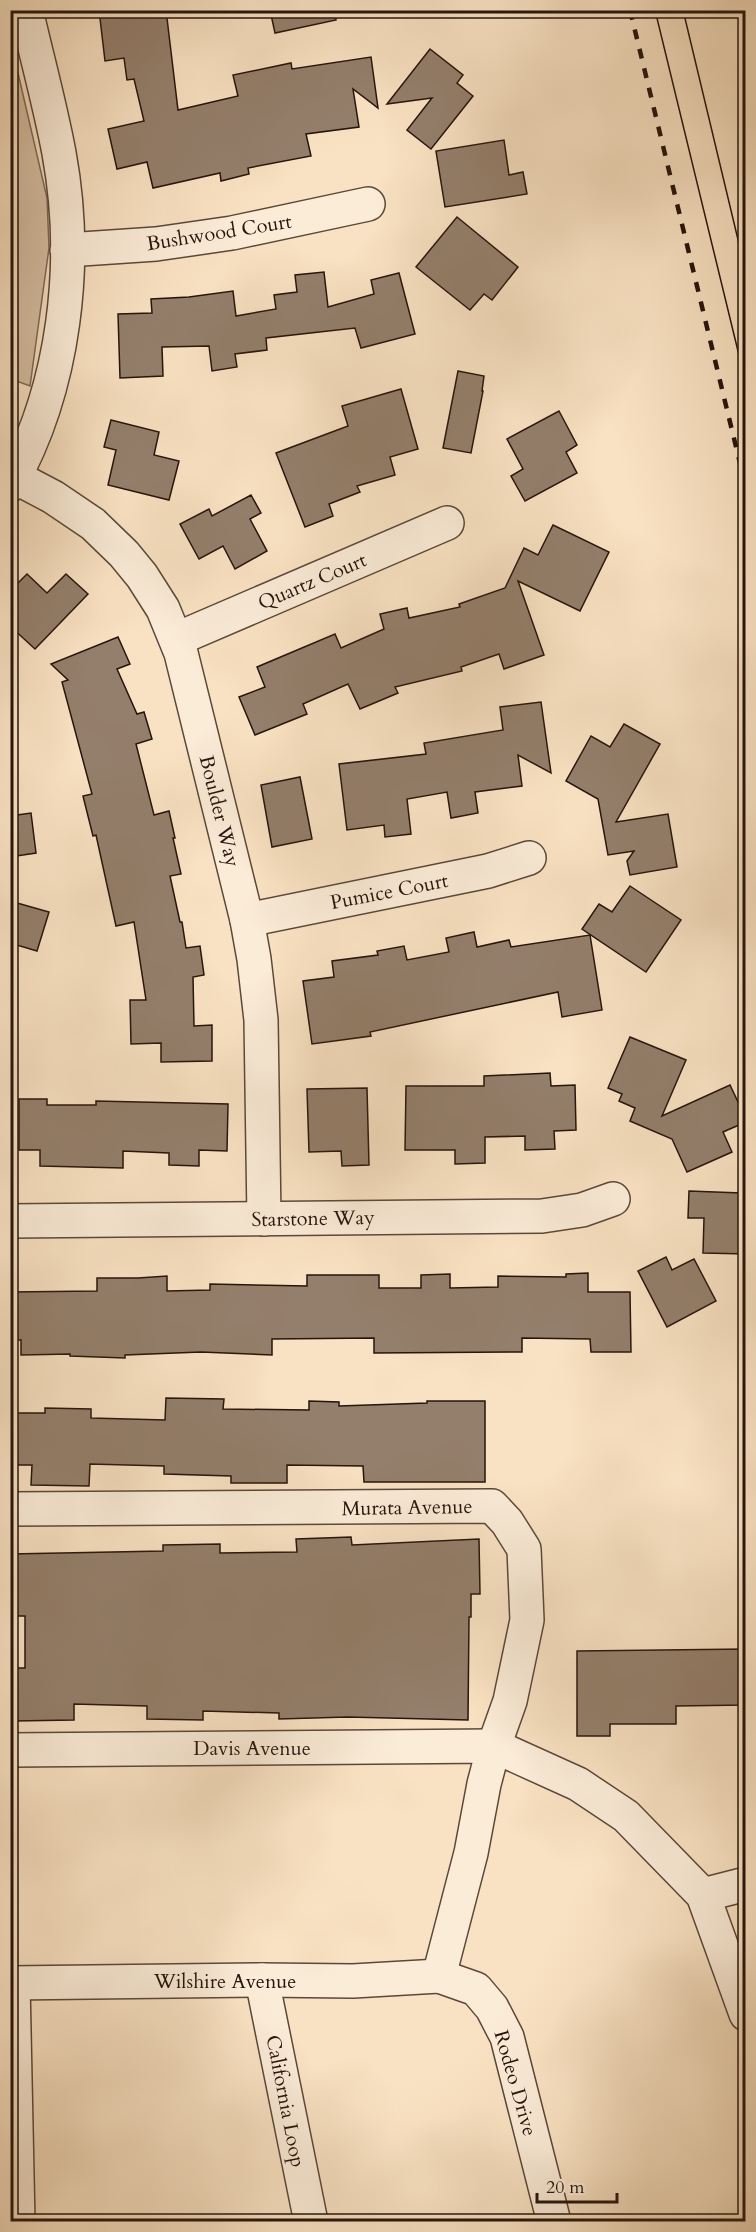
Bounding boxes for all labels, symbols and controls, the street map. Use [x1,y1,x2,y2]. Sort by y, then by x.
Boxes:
street label: Bushwood Court [145,208,294,257]
street label: Quartz Court [254,546,371,616]
street label: Boulder Way [193,752,247,870]
street label: Pumice Court [328,867,451,916]
street label: Starstone Way [251,1204,375,1233]
street label: Murata Avenue [341,1493,473,1522]
street label: Davis Avenue [193,1735,311,1762]
street label: Wilshire Avenue [153,1968,296,1995]
street label: Rodeo Drive [488,2027,544,2139]
street label: California Loop [259,2033,312,2170]
scale bar [537,2166,616,2204]
text: 20 m [546,2175,585,2200]

